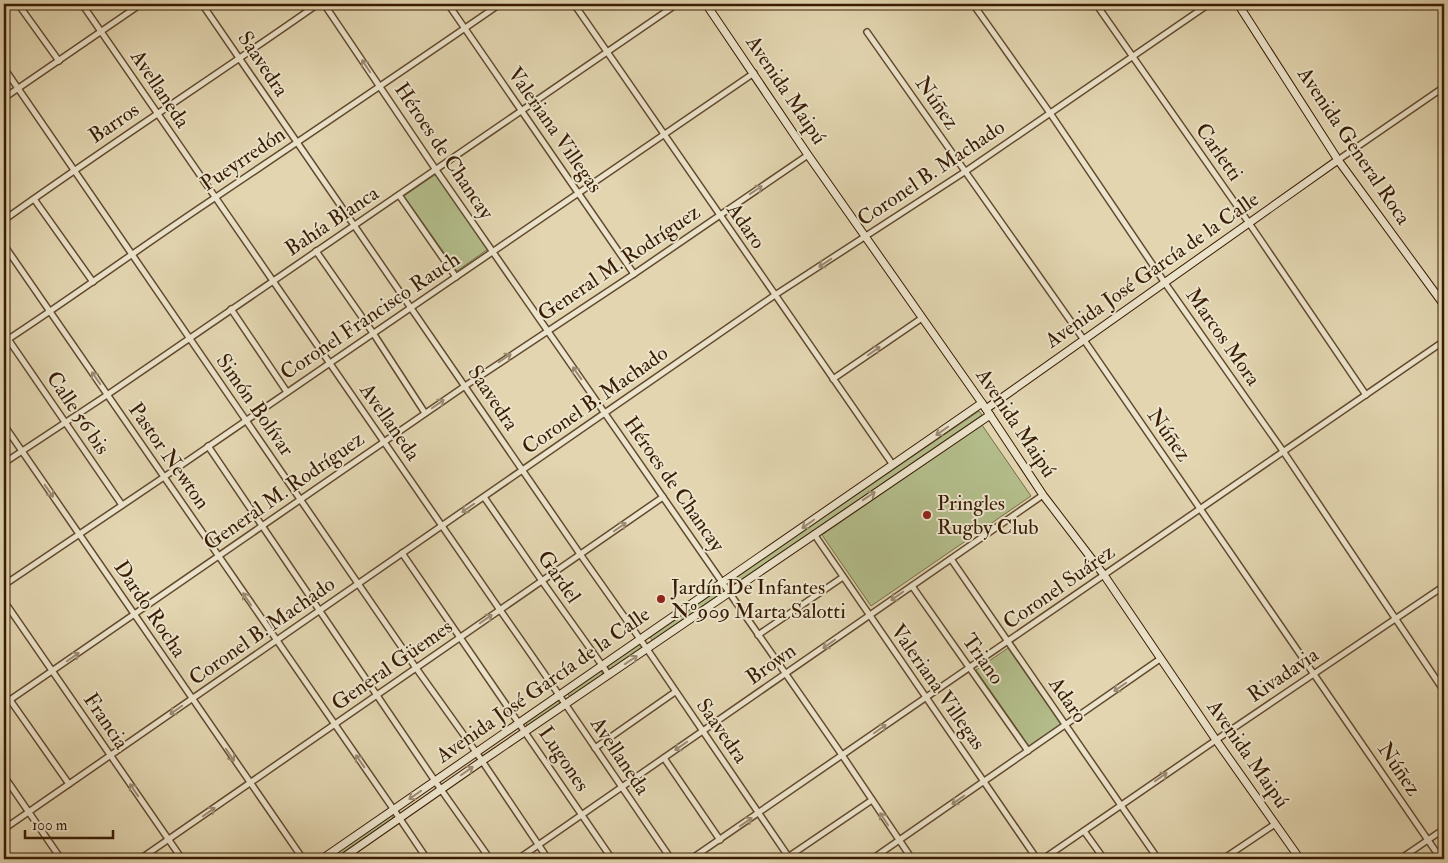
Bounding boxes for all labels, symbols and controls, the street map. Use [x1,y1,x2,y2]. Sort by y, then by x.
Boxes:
street label: Saavedra [231,26,295,102]
street label: Avenida Maipú [739,29,832,150]
street label: Avellaneda [124,44,196,134]
one-way arrow [361,59,371,73]
street label: Avenida General Roca [1291,61,1417,230]
street label: Valeriana Villegas [502,62,608,198]
street label: Núñez [909,71,965,135]
street label: Héroes de Chancay [388,77,500,225]
street label: Barros [84,96,144,150]
street label: Coronel B. Machado [852,114,1010,232]
street label: Carletti [1189,118,1249,187]
street label: Pueyrredón [195,121,291,197]
street label: Bahía Blanca [280,180,384,262]
one-way arrow [749,185,763,195]
street label: Avenida José García de la Calle [1039,186,1264,355]
street label: Adaro [720,197,771,254]
street label: General M. Rodríguez [533,199,705,327]
street label: Coronel Francisco Rauch [275,246,465,386]
one-way arrow [818,258,832,268]
street label: Marcos Mora [1179,283,1267,391]
street label: Coronel B. Machado [517,340,673,460]
one-way arrow [866,346,880,356]
street label: Simón Bolívar [210,349,300,462]
one-way arrow [498,353,512,364]
street label: Saavedra [461,360,525,436]
street label: Avenida Maipú [969,362,1062,483]
street label: Calle 56 bis [40,366,116,460]
one-way arrow [572,366,582,380]
one-way arrow [91,372,101,386]
street label: Avellaneda [353,377,427,466]
street label: Pastor Newton [122,397,216,515]
one-way arrow [431,399,445,409]
street label: Núñez [1141,403,1197,467]
street label: Héroes de Chancay [617,411,731,558]
street label: General M. Rodríguez [198,425,370,557]
one-way arrow [935,426,949,436]
one-way arrow [44,484,54,498]
place label: Pringles Rugby Club [937,490,1039,541]
one-way arrow [862,491,876,501]
one-way arrow [461,503,475,513]
marker: Pringles Rugby Club [921,509,933,521]
one-way arrow [802,519,816,529]
one-way arrow [613,522,627,532]
street label: Coronel Suárez [998,538,1120,636]
street label: Gardel [531,545,587,609]
street label: Dardo Rocha [108,555,193,663]
street label: Coronel B. Machado [184,571,340,691]
place label: Jardín De Infantes Nº909 Marta Salotti [670,574,846,625]
one-way arrow [890,591,904,601]
one-way arrow [242,592,252,606]
marker: Jardín De Infantes Nº909 Marta Salotti [655,593,667,605]
street label: Avenida José García de la Calle [430,601,655,770]
street label: General Güemes [326,613,458,717]
one-way arrow [479,614,493,624]
street label: Valeriana Villegas [885,619,991,755]
street label: Triano [956,628,1010,690]
street label: Brown [741,637,801,691]
one-way arrow [822,639,836,649]
street label: Rivadavia [1242,641,1324,709]
one-way arrow [66,652,80,662]
one-way arrow [623,655,637,665]
street label: Adaro [1042,671,1093,728]
one-way arrow [1113,682,1127,692]
street label: Francia [77,688,135,755]
street label: Saavedra [690,693,754,769]
street label: Avenida Maipú [1200,694,1295,813]
one-way arrow [169,705,183,715]
street label: Avellaneda [584,711,656,801]
street label: Lugones [532,721,596,797]
one-way arrow [873,724,887,735]
street label: Núñez [1371,737,1427,801]
one-way arrow [674,741,688,751]
one-way arrow [225,748,235,762]
one-way arrow [355,754,365,768]
one-way arrow [460,766,474,776]
one-way arrow [1154,772,1168,782]
one-way arrow [129,784,139,798]
one-way arrow [409,790,423,800]
one-way arrow [951,795,965,805]
one-way arrow [202,807,216,817]
scale bar [25,808,112,840]
one-way arrow [879,812,890,826]
text: 100 m [32,816,68,835]
one-way arrow [739,817,753,827]

